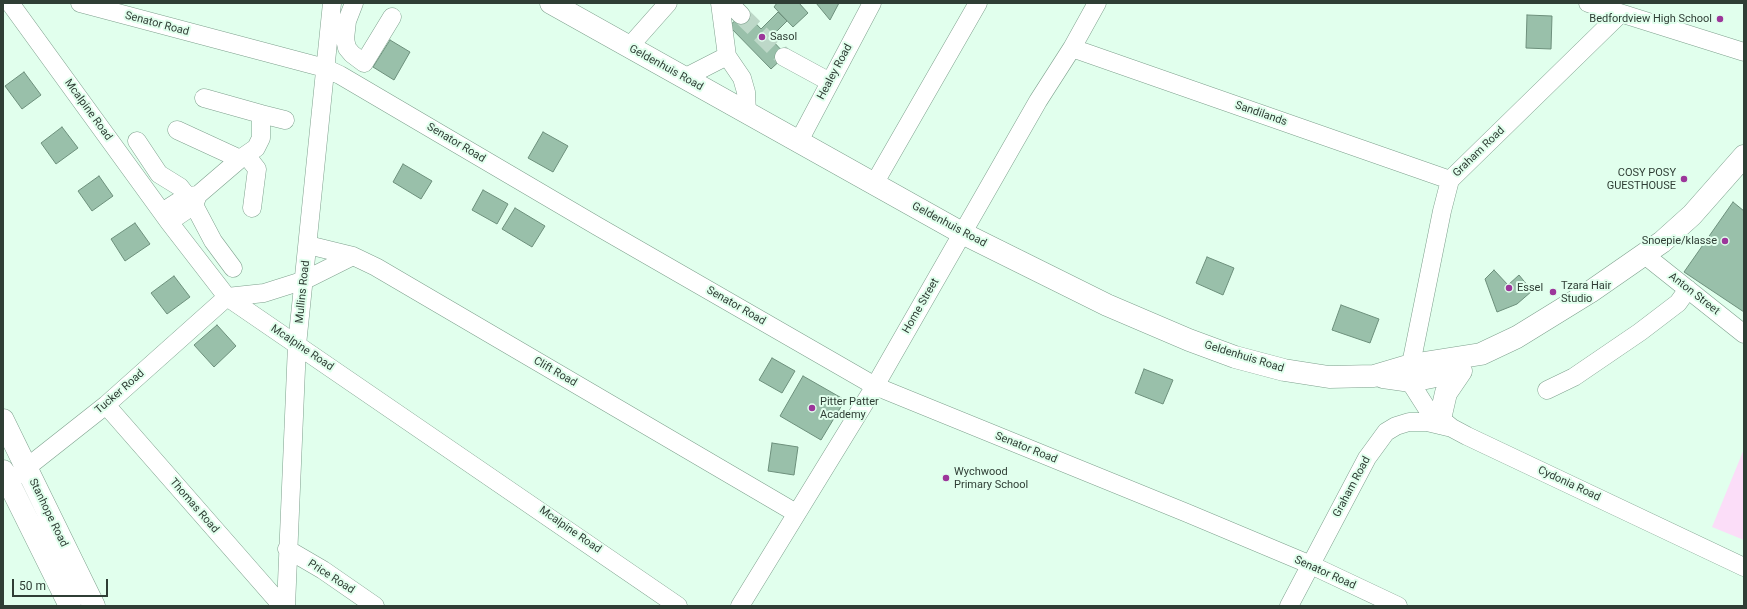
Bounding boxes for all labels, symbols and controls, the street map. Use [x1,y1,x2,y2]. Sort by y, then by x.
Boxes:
street label: Senator Road [123,9,191,39]
place label: Bedfordview High School [1589,12,1712,26]
marker: Bedfordview High School [1715,14,1725,24]
place label: Sasol [770,30,797,44]
marker: Sasol [757,32,767,42]
street label: Geldenhuis Road [627,42,705,94]
street label: Healey Road [815,42,855,102]
street label: Mcalpine Road [61,77,115,143]
street label: Sandilands [1233,99,1289,129]
street label: Senator Road [424,120,488,166]
street label: Graham Road [1450,124,1508,180]
place label: COSY POSY GUESTHOUSE [1607,166,1676,192]
marker: COSY POSY GUESTHOUSE [1679,174,1689,184]
street label: Geldenhuis Road [909,200,989,250]
place label: Snoepie/klasse [1642,234,1717,248]
marker: Snoepie/klasse [1720,236,1730,246]
street label: Mullins Road [293,260,313,324]
street label: Anton Street [1666,270,1722,318]
street label: Home Street [900,276,942,336]
place label: Tzara Hair Studio [1561,279,1611,305]
place label: Essel [1517,281,1543,295]
marker: Essel [1504,283,1514,293]
street label: Senator Road [704,284,768,328]
marker: Tzara Hair Studio [1548,287,1558,297]
street label: Mcalpine Road [268,322,336,374]
street label: Geldenhuis Road [1203,339,1285,375]
street label: Clift Road [531,354,579,390]
street label: Tucker Road [93,367,147,417]
place label: Pitter Patter Academy [820,395,879,421]
marker: Pitter Patter Academy [807,403,817,413]
street label: Senator Road [993,430,1059,466]
street label: Graham Road [1331,454,1373,520]
street label: Cydonia Road [1536,464,1602,504]
place label: Wychwood Primary School [954,465,1028,491]
marker: Wychwood Primary School [941,473,951,483]
street label: Thomas Road [167,476,221,536]
street label: Stanhope Road [26,477,70,549]
street label: Mcalpine Road [536,504,604,556]
street label: Senator Road [1292,554,1358,592]
street label: Price Road [305,557,357,597]
scale bar [14,571,110,597]
text: 50 m [19,579,46,593]

